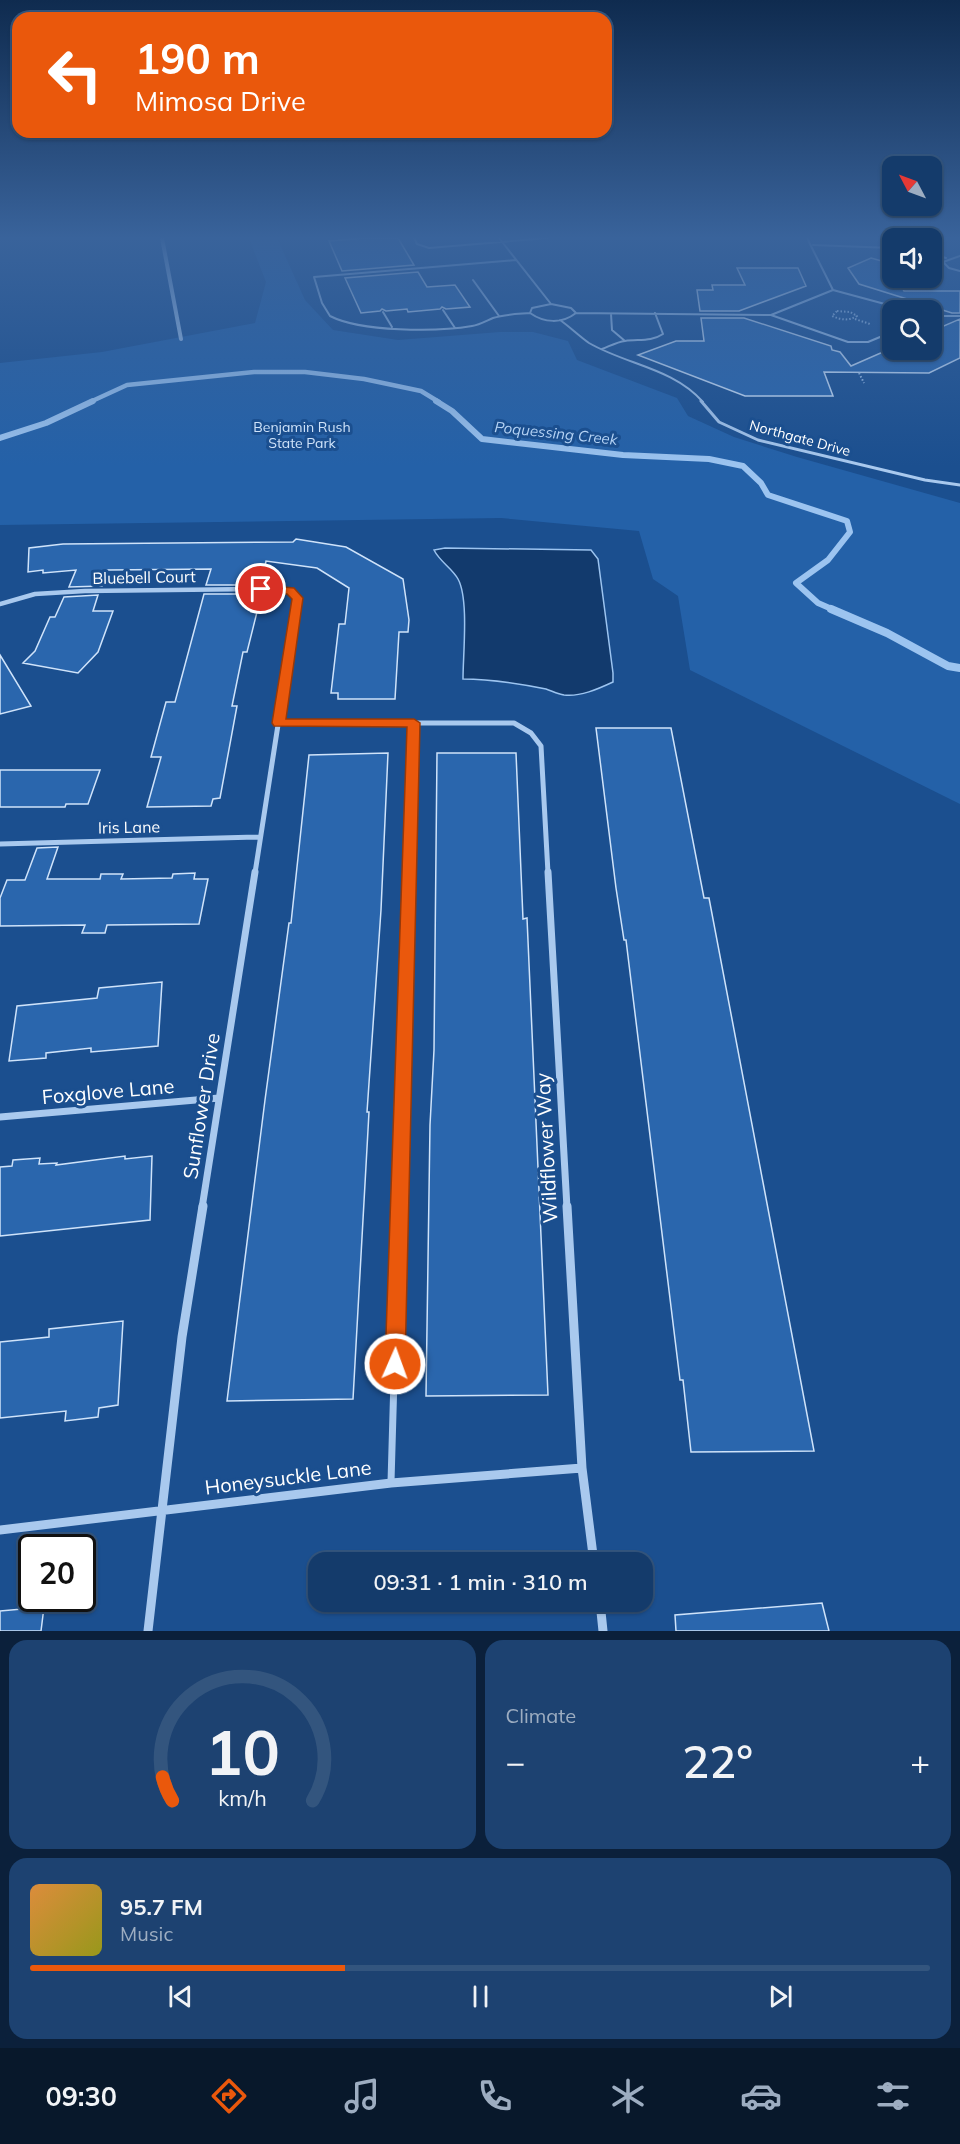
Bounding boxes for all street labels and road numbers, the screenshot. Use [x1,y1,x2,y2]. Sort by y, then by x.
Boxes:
street label: Northgate Drive [748,416,852,460]
street label: Bluebell Court [92,566,196,588]
street label: Iris Lane [98,816,160,838]
street label: Sunflower Drive [177,1031,225,1181]
street label: Wildflower Way [530,1072,562,1224]
street label: Foxglove Lane [41,1073,175,1109]
street label: Honeysuckle Lane [203,1454,373,1500]

